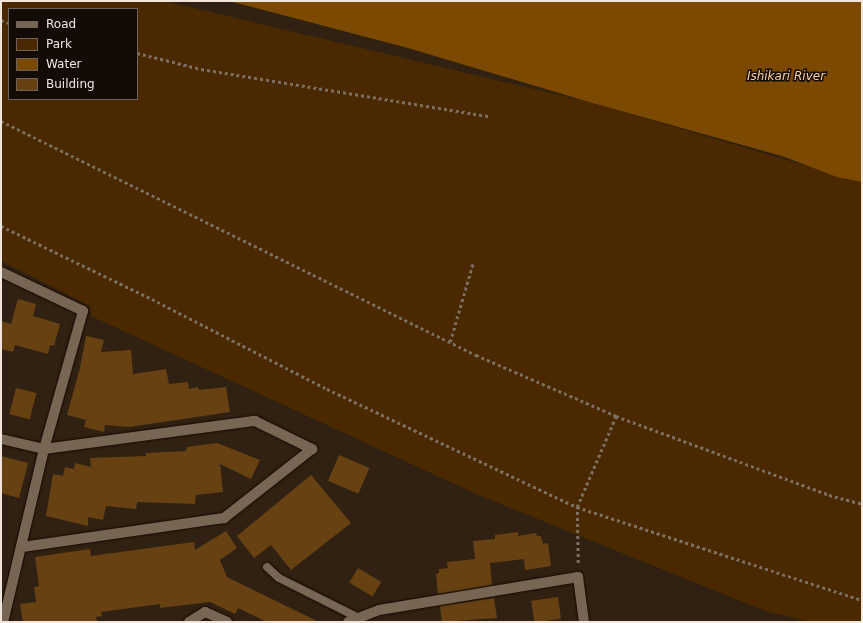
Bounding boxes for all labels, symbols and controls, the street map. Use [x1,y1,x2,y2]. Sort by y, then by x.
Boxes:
legend [8,8,138,100]
text: Road [46,17,76,31]
text: Park [46,37,72,51]
text: Water [46,57,81,71]
water label: Ishikari River [747,70,825,84]
text: Building [46,77,95,91]

